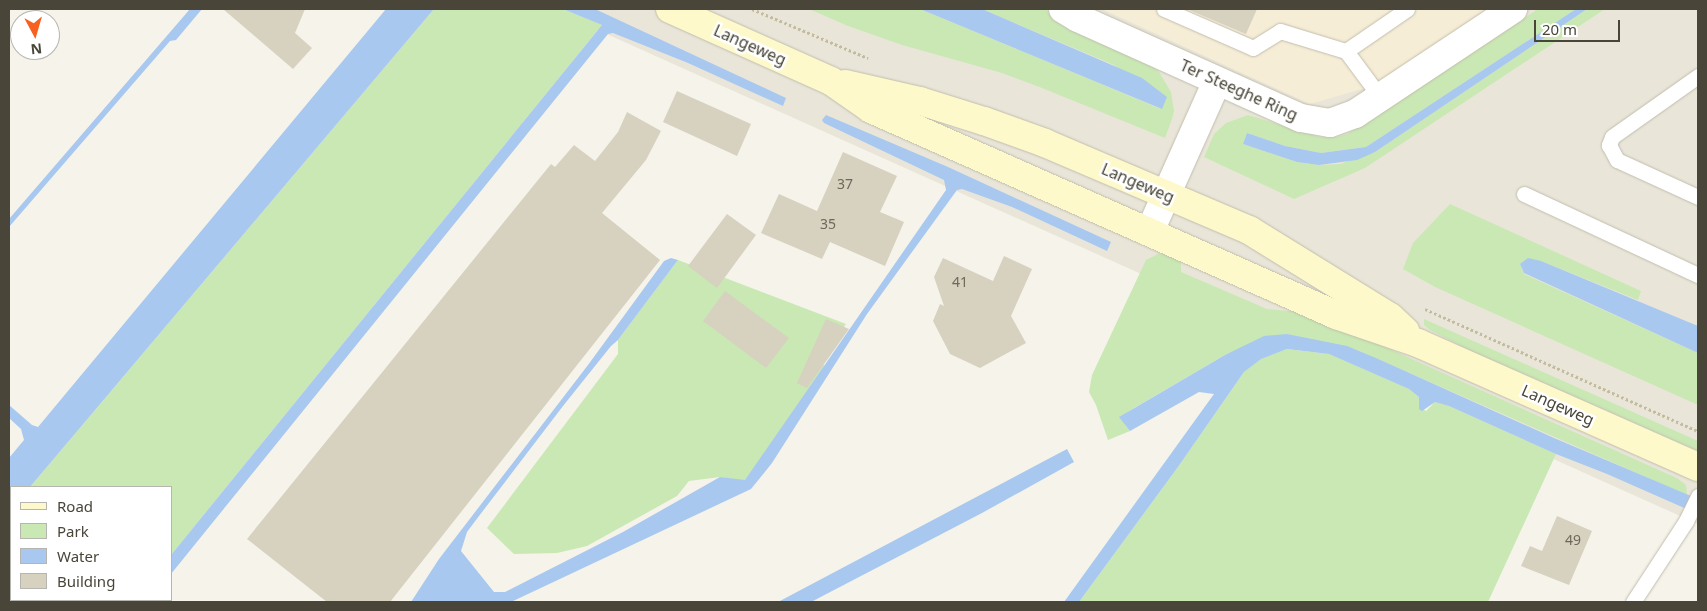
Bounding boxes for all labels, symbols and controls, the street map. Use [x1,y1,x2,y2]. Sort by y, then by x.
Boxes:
north arrow [10,10,60,60]
scale bar [1537,10,1623,42]
text: 20 m [1542,19,1577,39]
street label: Langeweg [711,21,789,69]
text: N [30,39,43,59]
street label: Ter Steeghe Ring [1177,55,1301,125]
street label: Langeweg [1099,159,1177,207]
house number: 37 [837,176,853,192]
house number: 35 [820,216,836,232]
house number: 41 [952,274,968,290]
street label: Langeweg [1519,381,1597,429]
legend [10,486,172,601]
text: Road [57,496,93,516]
text: Park [57,521,89,541]
house number: 49 [1565,532,1581,548]
text: Water [57,546,99,566]
text: Building [57,571,115,591]

